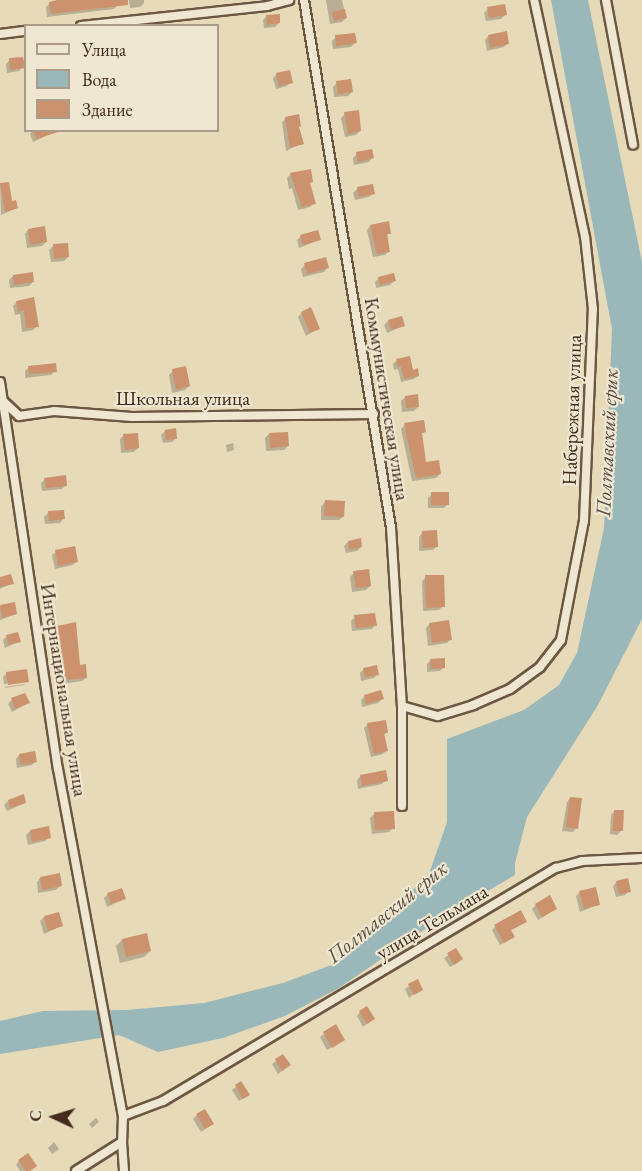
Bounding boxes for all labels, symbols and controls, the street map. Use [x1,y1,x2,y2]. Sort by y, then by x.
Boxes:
legend [24,24,219,132]
text: Улица [82,38,126,61]
text: Вода [82,68,116,91]
text: Здание [82,98,132,121]
street label: Коммунистическая улица [359,296,415,502]
street label: Набережная улица [557,334,587,486]
water label: Полтавский ерик [591,368,623,518]
street label: Школьная улица [116,386,250,410]
street label: Интернациональная улица [35,582,93,798]
water label: Полтавский ерик [321,856,453,968]
street label: улица Тельмана [372,879,492,965]
north arrow [24,1087,84,1147]
text: С [25,1109,46,1122]

